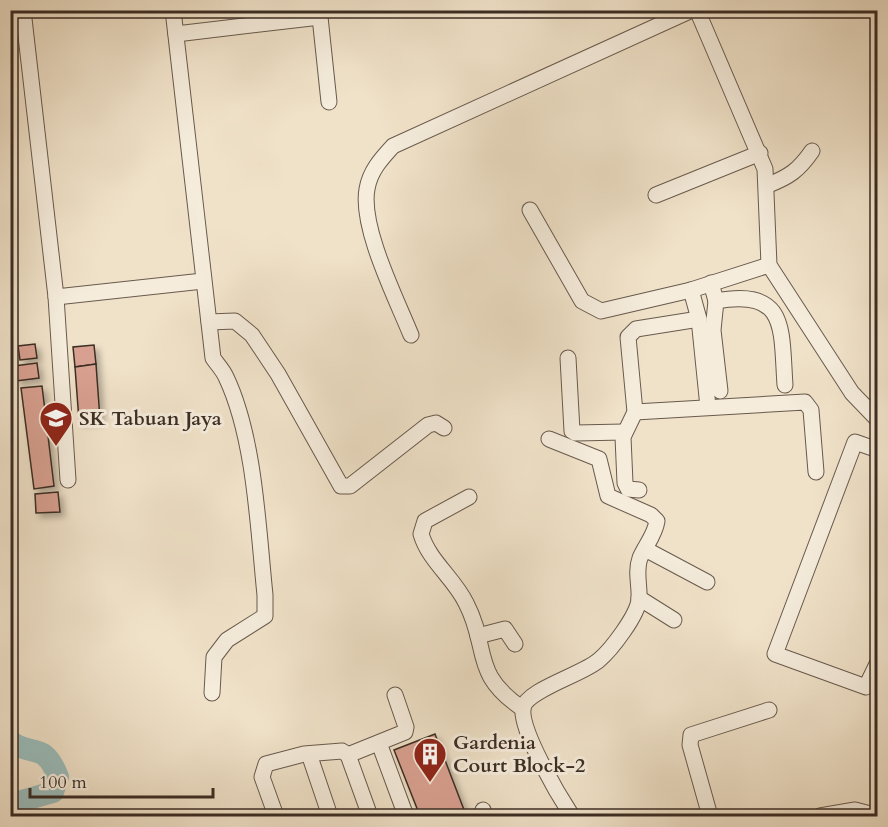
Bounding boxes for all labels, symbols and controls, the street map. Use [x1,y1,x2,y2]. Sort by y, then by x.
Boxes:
school or university icon: SK Tabuan Jaya [38,400,74,447]
place label: SK Tabuan Jaya [79,405,222,432]
place label: Gardenia Court Block-2 [453,729,585,779]
building icon: Gardenia Court Block-2 [412,736,448,783]
scale bar [30,761,213,799]
text: 100 m [39,770,87,795]

